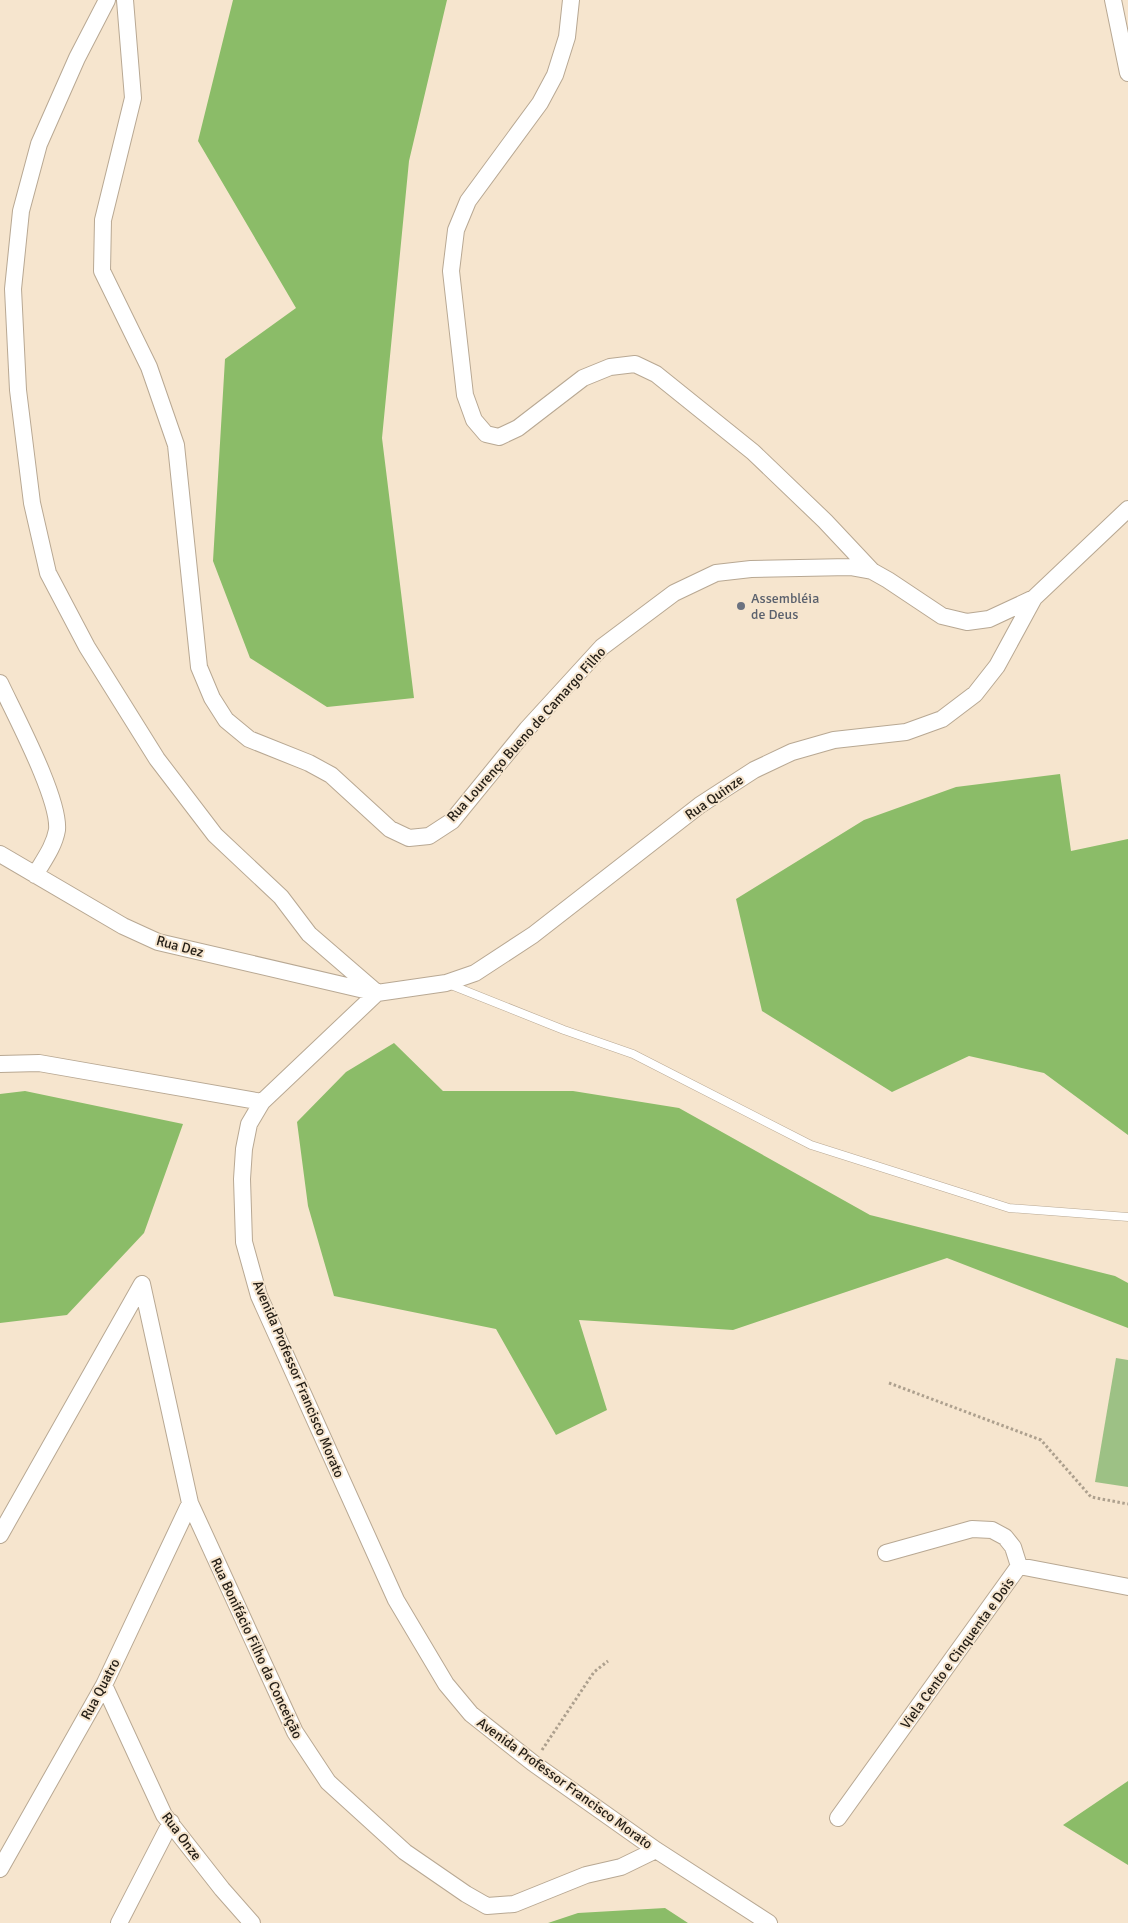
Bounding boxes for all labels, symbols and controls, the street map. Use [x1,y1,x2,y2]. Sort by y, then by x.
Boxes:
place label: Assembléia de Deus [751,590,819,623]
marker: Assembléia de Deus [735,600,747,612]
street label: Rua Lourenço Bueno de Camargo Filho [443,643,609,825]
street label: Rua Quinze [682,771,747,824]
street label: Rua Dez [154,932,205,961]
street label: Avenida Professor Francisco Morato [249,1278,348,1480]
street label: Rua Bonifácio Filho da Conceição [207,1555,306,1742]
street label: Viela Cento e Cinquenta e Dois [897,1575,1018,1732]
street label: Rua Quatro [77,1656,124,1723]
street label: Avenida Professor Francisco Morato [474,1714,656,1853]
street label: Rua Onze [158,1809,205,1864]

